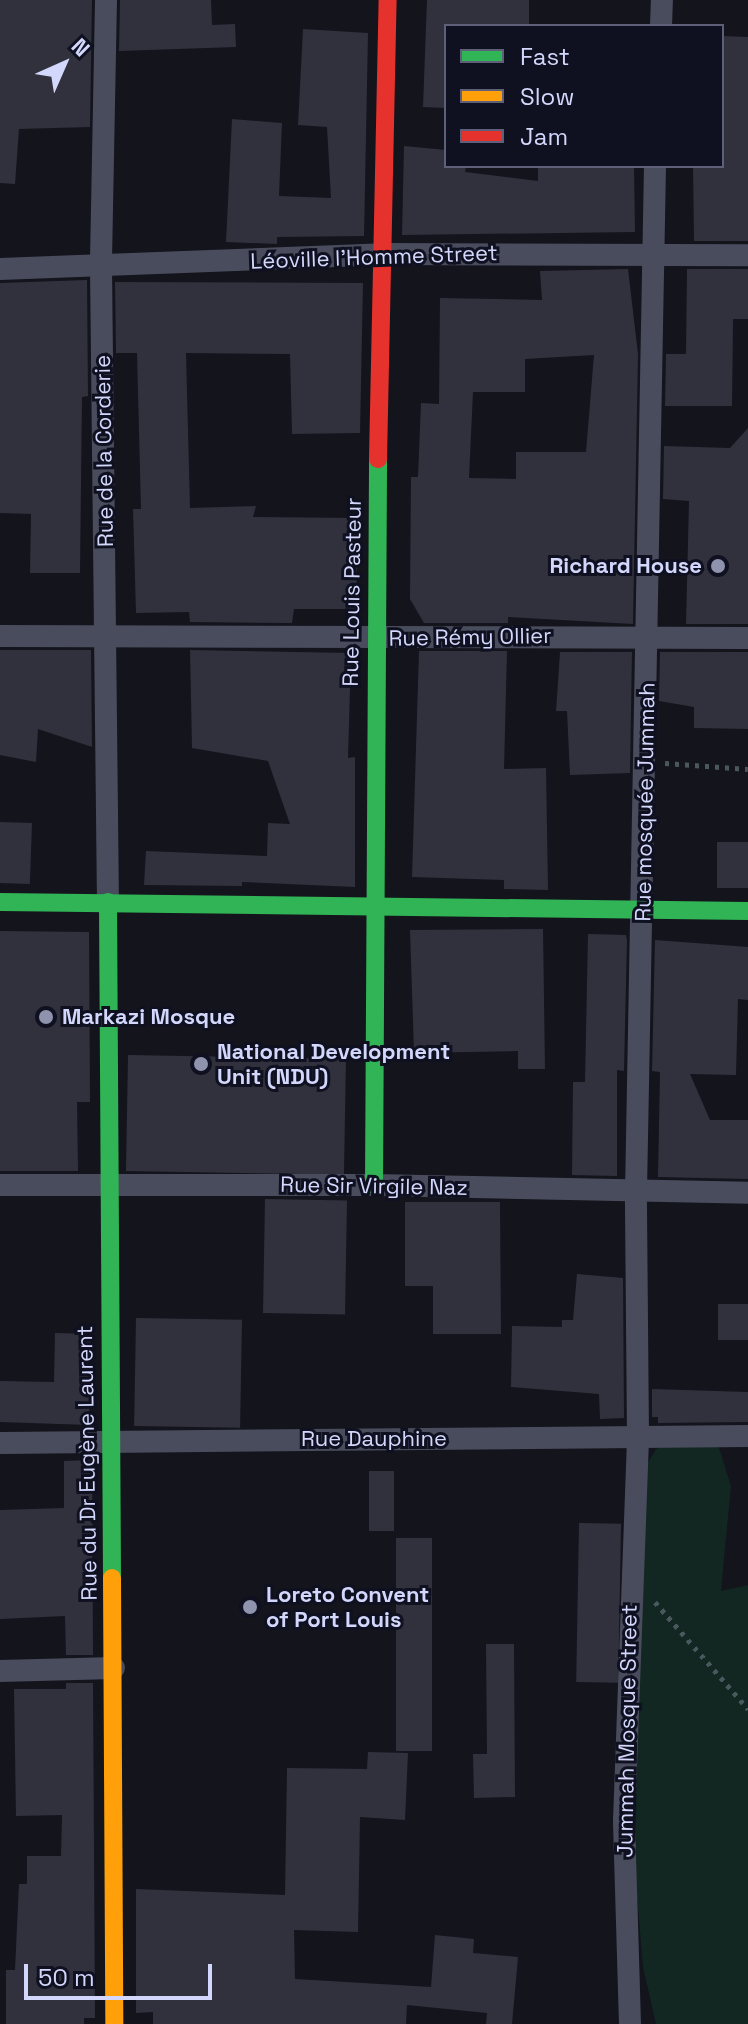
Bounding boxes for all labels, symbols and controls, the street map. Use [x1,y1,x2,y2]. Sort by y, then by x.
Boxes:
north arrow [24,24,104,104]
legend [444,24,724,168]
text: N [66,32,96,62]
text: Fast [520,41,570,72]
text: Slow [520,81,574,112]
text: Jam [520,121,568,152]
street label: Léoville l'Homme Street [250,239,498,275]
street label: Rue de la Corderie [89,355,119,547]
street label: Rue Louis Pasteur [337,497,367,687]
place label: Richard House [549,553,702,579]
marker: Richard House [709,557,727,575]
street label: Rue Rémy Ollier [388,622,552,652]
street label: Rue mosquée Jummah [630,682,660,922]
place label: Markazi Mosque [62,1004,235,1030]
marker: Markazi Mosque [37,1008,55,1026]
place label: National Development Unit (NDU) [217,1038,450,1090]
marker: National Development Unit (NDU) [192,1055,210,1073]
street label: Rue Sir Virgile Naz [280,1171,468,1201]
street label: Rue du Dr Eugène Laurent [71,1325,103,1601]
street label: Rue Dauphine [301,1426,447,1452]
place label: Loreto Convent of Port Louis [266,1581,429,1632]
marker: Loreto Convent of Port Louis [241,1598,259,1616]
street label: Jummah Mosque Street [612,1604,642,1858]
scale bar [28,1948,216,1998]
text: 50 m [38,1962,95,1993]

